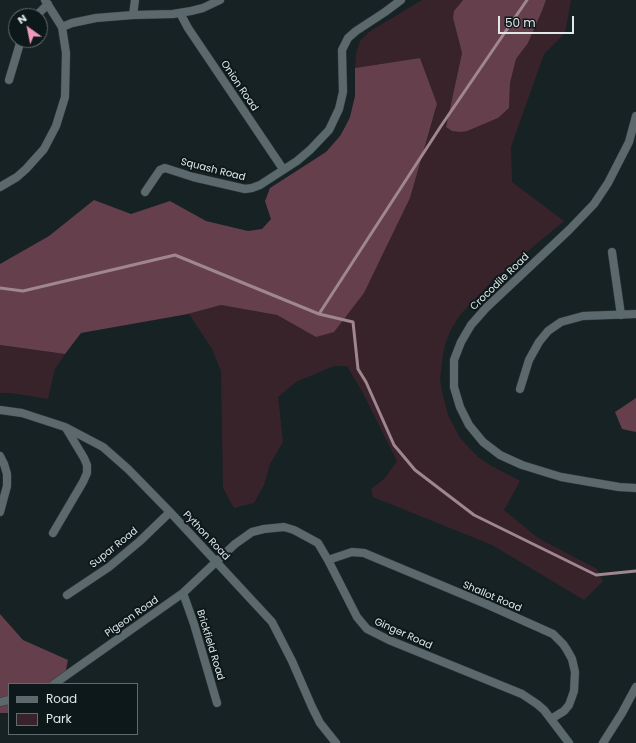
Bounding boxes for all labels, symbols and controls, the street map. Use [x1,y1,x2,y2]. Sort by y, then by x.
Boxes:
north arrow [8,8,48,48]
scale bar [500,8,576,34]
text: N [14,10,30,28]
text: 50 m [505,14,536,31]
street label: Onion Road [218,59,260,113]
street label: Squash Road [179,156,247,184]
street label: Crocodile Road [468,251,532,313]
street label: Python Road [180,509,232,563]
street label: Supar Road [88,525,140,571]
street label: Shallot Road [461,579,523,615]
street label: Pigeon Road [103,594,161,640]
street label: Brickfield Road [194,608,226,682]
street label: Ginger Road [372,616,434,652]
legend [8,683,138,735]
text: Road [46,690,77,707]
text: Park [46,710,72,727]

